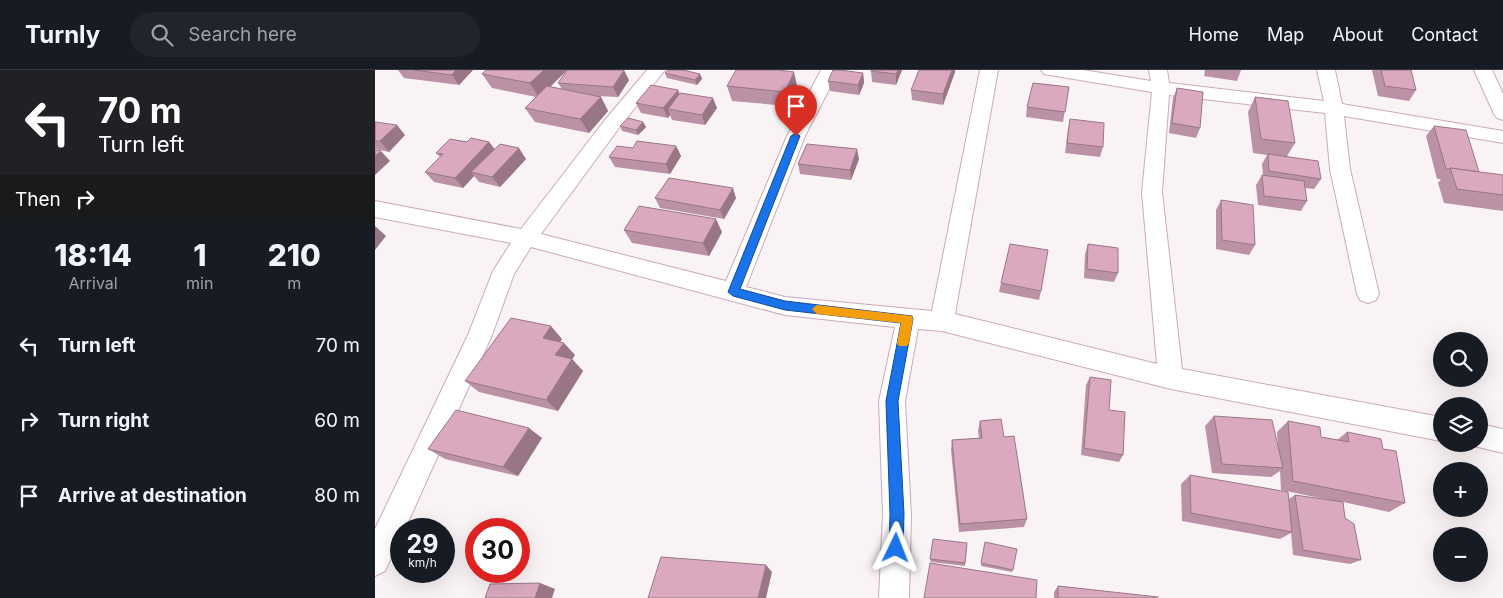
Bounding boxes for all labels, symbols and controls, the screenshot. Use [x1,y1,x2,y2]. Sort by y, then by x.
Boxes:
search box [130,12,480,57]
text: Turnly [25,20,100,49]
icon: search [148,21,176,49]
text: Search here [188,23,297,46]
text: Home [1189,24,1239,45]
text: Map [1267,24,1304,45]
text: About [1332,24,1383,45]
text: Contact [1411,24,1478,45]
pin [775,85,817,136]
text: 70 m [98,89,182,131]
icon: left [15,90,80,155]
icon: arrive [782,92,810,120]
text: Turn left [98,131,184,157]
icon: right [71,185,99,213]
text: Then [15,188,61,211]
text: 18:14 [54,237,132,273]
text: 1 [193,237,206,273]
text: 210 [268,237,321,273]
text: Arrival [68,273,118,293]
text: min [186,273,213,293]
text: m [287,273,301,293]
icon: left [15,332,43,360]
map controls [1433,332,1488,582]
button: search [1433,332,1488,387]
text: Turn left [58,334,136,357]
text: 70 m [316,334,360,357]
button: layers [1433,397,1488,452]
icon: right [15,407,43,435]
text: Turn right [58,409,149,432]
text: 60 m [314,409,360,432]
button: + [1433,462,1488,517]
icon: arrive [15,482,43,510]
text: Arrive at destination [58,484,247,507]
text: 80 m [314,484,360,507]
speed limit sign: 30 [465,518,530,583]
position arrow [869,521,921,573]
button: − [1433,527,1488,582]
text: 29 [407,529,438,559]
text: km/h [408,555,437,570]

